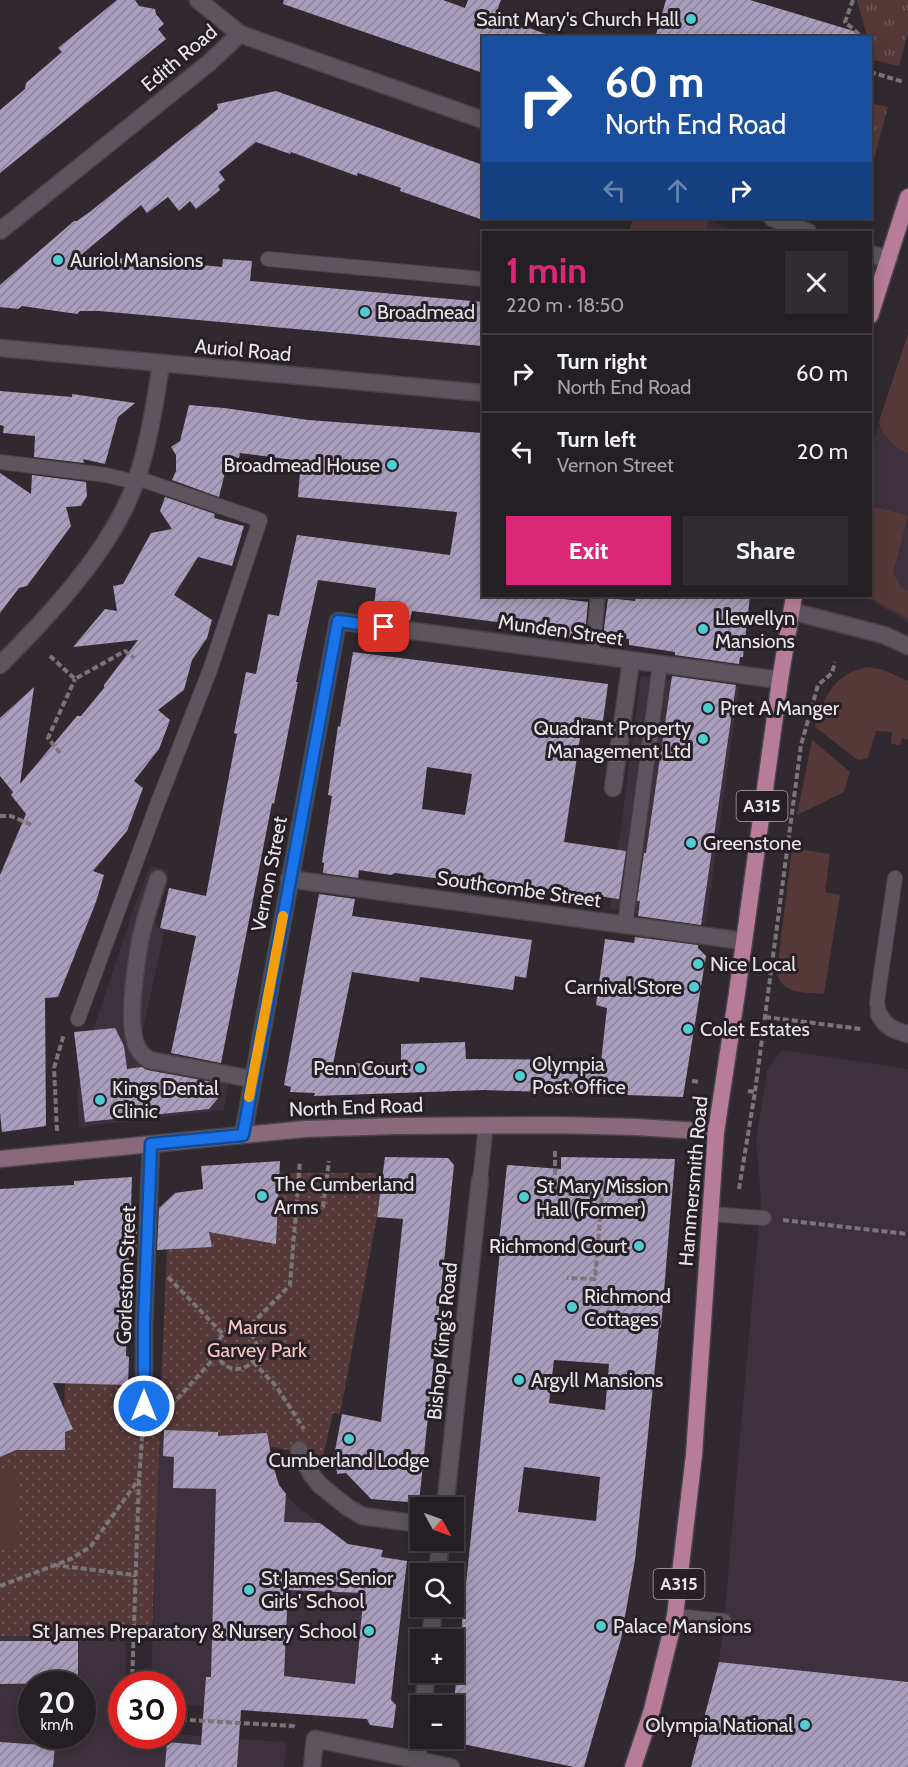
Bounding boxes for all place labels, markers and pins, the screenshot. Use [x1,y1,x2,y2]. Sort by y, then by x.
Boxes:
place label: Saint Mary's Church Hall [476,7,679,31]
marker: Saint Mary's Church Hall [684,12,698,26]
place label: Auriol Mansions [70,248,203,272]
marker: Auriol Mansions [51,253,65,267]
place label: Broadmead [377,300,475,324]
marker: Broadmead [358,305,372,319]
place label: Broadmead House [224,453,380,477]
marker: Broadmead House [385,458,399,472]
pin [358,601,409,652]
place label: Llewellyn Mansions [715,606,795,653]
marker: Llewellyn Mansions [696,622,710,636]
place label: Pret A Manger [720,696,840,720]
marker: Pret A Manger [701,701,715,715]
place label: Quadrant Property Management Ltd [534,716,691,763]
marker: Quadrant Property Management Ltd [696,732,710,746]
place label: Greenstone [703,831,801,855]
marker: Greenstone [684,836,698,850]
place label: Nice Local [710,952,796,976]
marker: Nice Local [691,957,705,971]
place label: Carnival Store [564,975,682,999]
marker: Carnival Store [687,980,701,994]
place label: Colet Estates [700,1017,810,1041]
marker: Colet Estates [681,1022,695,1036]
place label: Olympia Post Office [532,1052,626,1099]
place label: Penn Court [313,1056,408,1080]
marker: Penn Court [413,1061,427,1075]
marker: Olympia Post Office [513,1069,527,1083]
place label: Kings Dental Clinic [112,1076,219,1123]
marker: Kings Dental Clinic [93,1093,107,1107]
place label: The Cumberland Arms [274,1172,414,1219]
place label: St Mary Mission Hall (Former) [536,1174,669,1221]
marker: The Cumberland Arms [255,1189,269,1203]
marker: St Mary Mission Hall (Former) [517,1190,531,1204]
place label: Richmond Court [489,1234,627,1258]
marker: Richmond Court [632,1239,646,1253]
place label: Richmond Cottages [584,1284,671,1331]
marker: Richmond Cottages [565,1300,579,1314]
place label: Argyll Mansions [531,1368,663,1392]
marker: Argyll Mansions [512,1373,526,1387]
marker: Cumberland Lodge [342,1432,356,1446]
place label: Cumberland Lodge [269,1448,429,1472]
place label: St James Senior Girls' School [261,1566,394,1613]
marker: St James Senior Girls' School [242,1583,256,1597]
place label: Palace Mansions [613,1614,752,1638]
place label: St James Preparatory & Nursery School [32,1619,357,1643]
marker: Palace Mansions [594,1619,608,1633]
marker: St James Preparatory & Nursery School [362,1624,376,1638]
place label: Olympia National [645,1713,793,1737]
marker: Olympia National [798,1718,812,1732]

